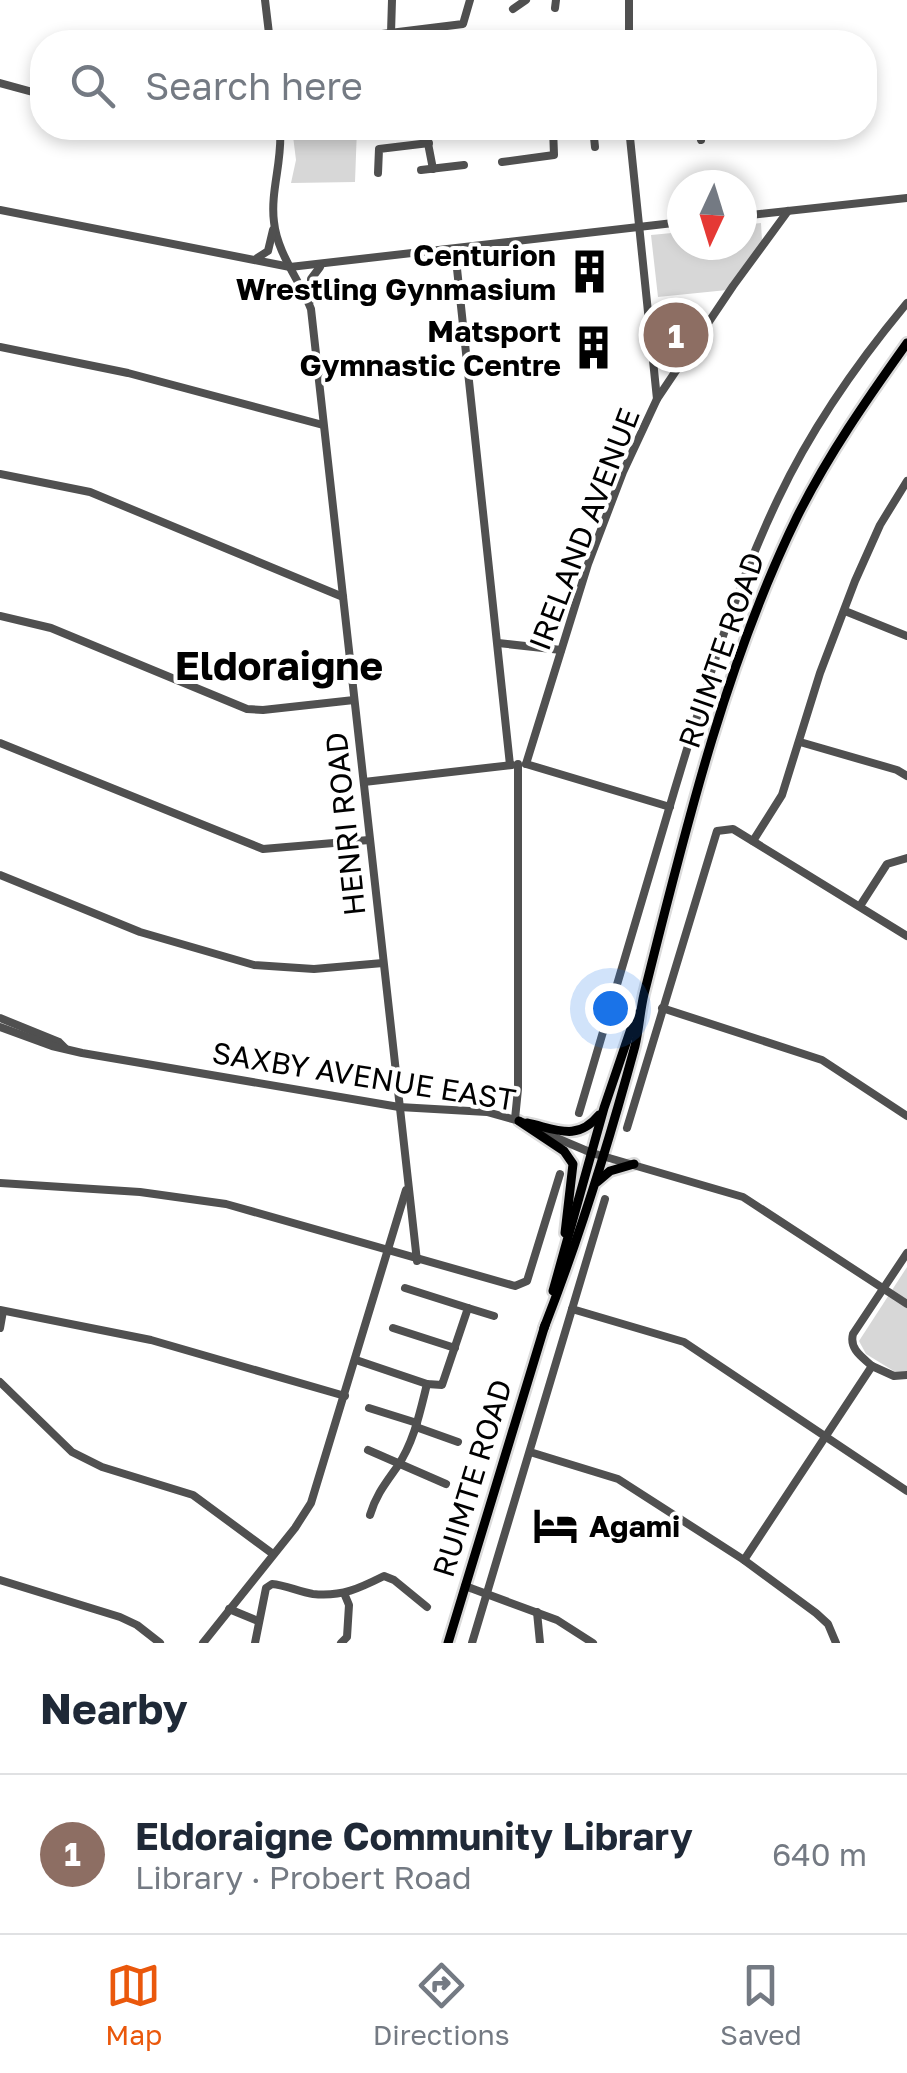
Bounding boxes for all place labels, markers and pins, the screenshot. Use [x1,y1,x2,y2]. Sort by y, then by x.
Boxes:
place label: Centurion Wrestling Gynmasium [236,237,556,307]
building icon: Centurion Wrestling Gynmasium [565,248,613,296]
pin: 1 [644,298,708,372]
place label: Matsport Gymnastic Centre [299,313,561,383]
building icon: Matsport Gymnastic Centre [570,324,618,372]
hotel icon: Agami [532,1502,580,1550]
place label: Agami [589,1508,680,1544]

